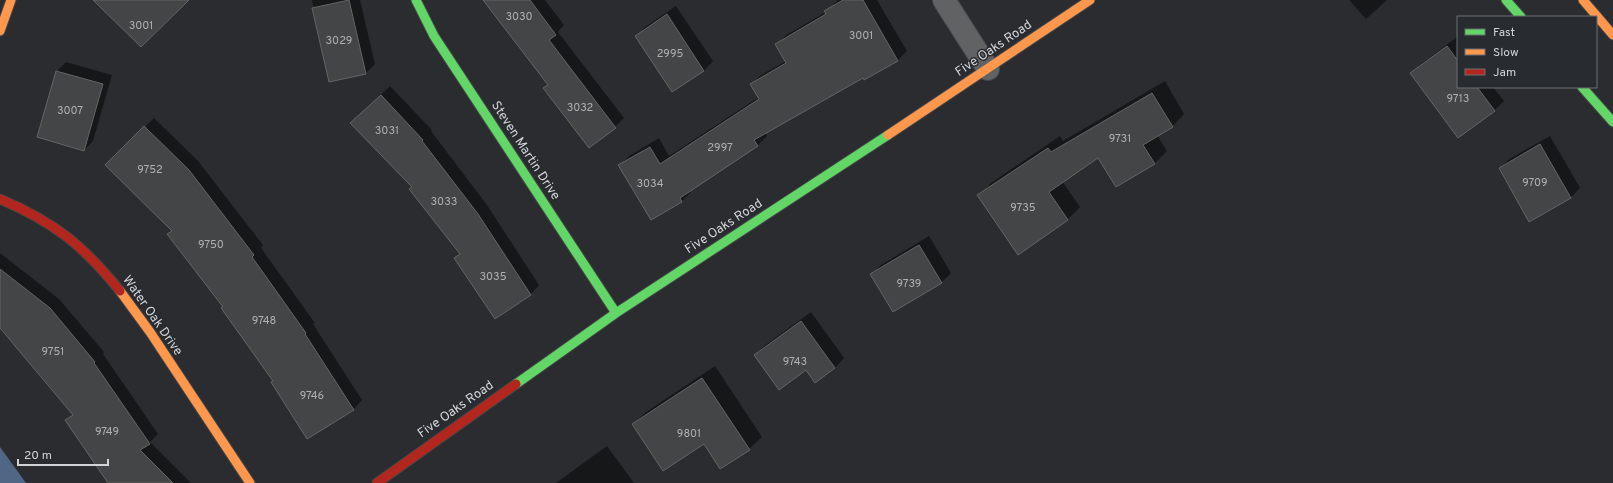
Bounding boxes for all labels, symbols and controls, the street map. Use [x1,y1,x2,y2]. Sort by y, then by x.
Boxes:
house number: 3030 [505,10,533,24]
legend [1457,16,1597,88]
street label: Five Oaks Road [953,17,1035,81]
house number: 3001 [129,19,153,33]
text: Fast [1493,25,1515,41]
house number: 3001 [849,29,873,43]
house number: 3029 [326,34,352,48]
text: Slow [1493,45,1519,61]
house number: 2995 [657,47,684,61]
text: Jam [1493,65,1516,81]
house number: 9713 [1447,92,1469,106]
street label: Steven Martin Drive [487,99,563,203]
house number: 3032 [567,101,593,115]
house number: 3007 [57,104,83,118]
house number: 3031 [375,124,399,138]
house number: 9731 [1109,132,1131,146]
house number: 2997 [707,141,733,155]
house number: 9752 [137,163,163,177]
house number: 9709 [1522,176,1548,190]
house number: 3034 [636,177,664,191]
house number: 3033 [431,195,457,209]
street label: Five Oaks Road [682,196,766,258]
house number: 9735 [1010,201,1036,215]
house number: 9750 [198,238,224,252]
house number: 3035 [479,270,507,284]
street label: Water Oak Drive [118,273,186,359]
house number: 9739 [897,277,921,291]
house number: 9748 [252,314,276,328]
house number: 9751 [42,345,64,359]
house number: 9743 [783,355,807,369]
street label: Five Oaks Road [415,378,497,442]
house number: 9746 [300,389,324,403]
house number: 9749 [95,425,119,439]
house number: 9801 [677,427,701,441]
scale bar [18,441,108,467]
text: 20 m [24,448,52,464]

